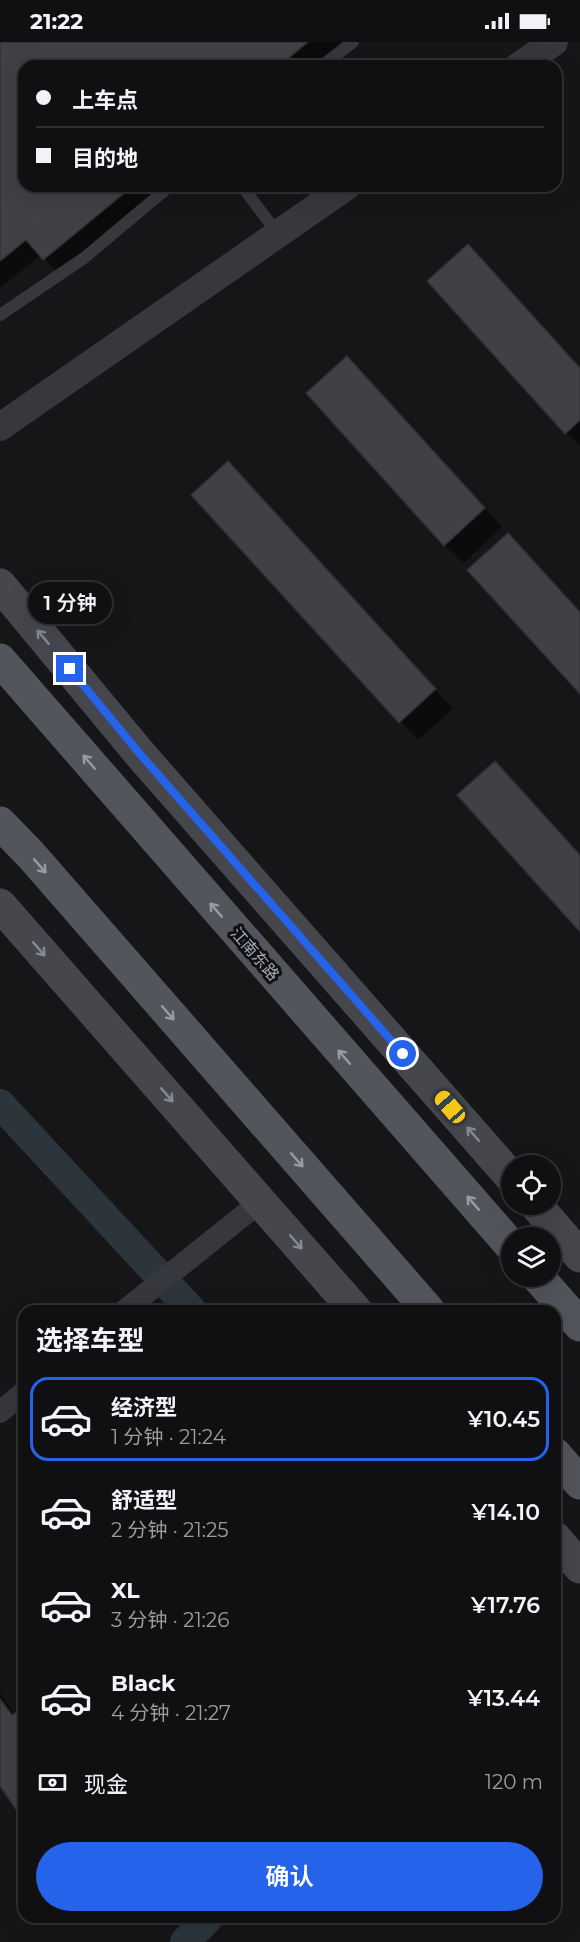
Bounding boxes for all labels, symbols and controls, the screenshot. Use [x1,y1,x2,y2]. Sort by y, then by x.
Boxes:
text: 21:22 [30,8,83,35]
text: 上车点 [72,87,138,114]
text: 目的地 [72,145,138,172]
callout: 1 分钟 [28,582,112,624]
text: 1 分钟 [43,591,97,615]
one-way arrow [36,630,50,645]
route end [56,655,83,682]
one-way arrow [82,755,96,770]
one-way arrow [33,858,47,873]
one-way arrow [209,903,223,918]
street label: 江南东路 [227,924,283,984]
one-way arrow [32,941,45,957]
one-way arrow [162,1005,175,1021]
route start [389,1040,416,1067]
one-way arrow [337,1050,351,1065]
one-way arrow [160,1087,174,1102]
car [431,1088,469,1126]
one-way arrow [466,1126,480,1141]
one-way arrow [290,1152,304,1167]
map controls [501,1155,561,1287]
button: locate [501,1155,561,1215]
one-way arrow [466,1196,480,1211]
button: layers [501,1227,561,1287]
one-way arrow [289,1234,302,1250]
text: 选择车型 [36,1324,144,1357]
icon: car [39,1392,93,1446]
text: 经济型 [111,1394,177,1421]
text: ¥10.45 [468,1406,540,1433]
text: 1 分钟 · 21:24 [111,1425,226,1449]
icon: car [39,1485,93,1539]
text: 舒适型 [111,1487,177,1514]
text: ¥14.10 [471,1499,540,1526]
text: 2 分钟 · 21:25 [111,1518,229,1542]
text: XL [111,1577,140,1604]
icon: car [39,1578,93,1632]
text: ¥17.76 [471,1592,540,1619]
text: 3 分钟 · 21:26 [111,1608,229,1632]
text: Black [111,1670,175,1697]
icon: car [39,1671,93,1725]
text: ¥13.44 [467,1685,540,1712]
text: 4 分钟 · 21:27 [111,1701,231,1725]
icon: cash [36,1766,69,1799]
text: 120 m [485,1770,543,1794]
text: 现金 [84,1771,128,1798]
button: 确认 [36,1842,543,1911]

